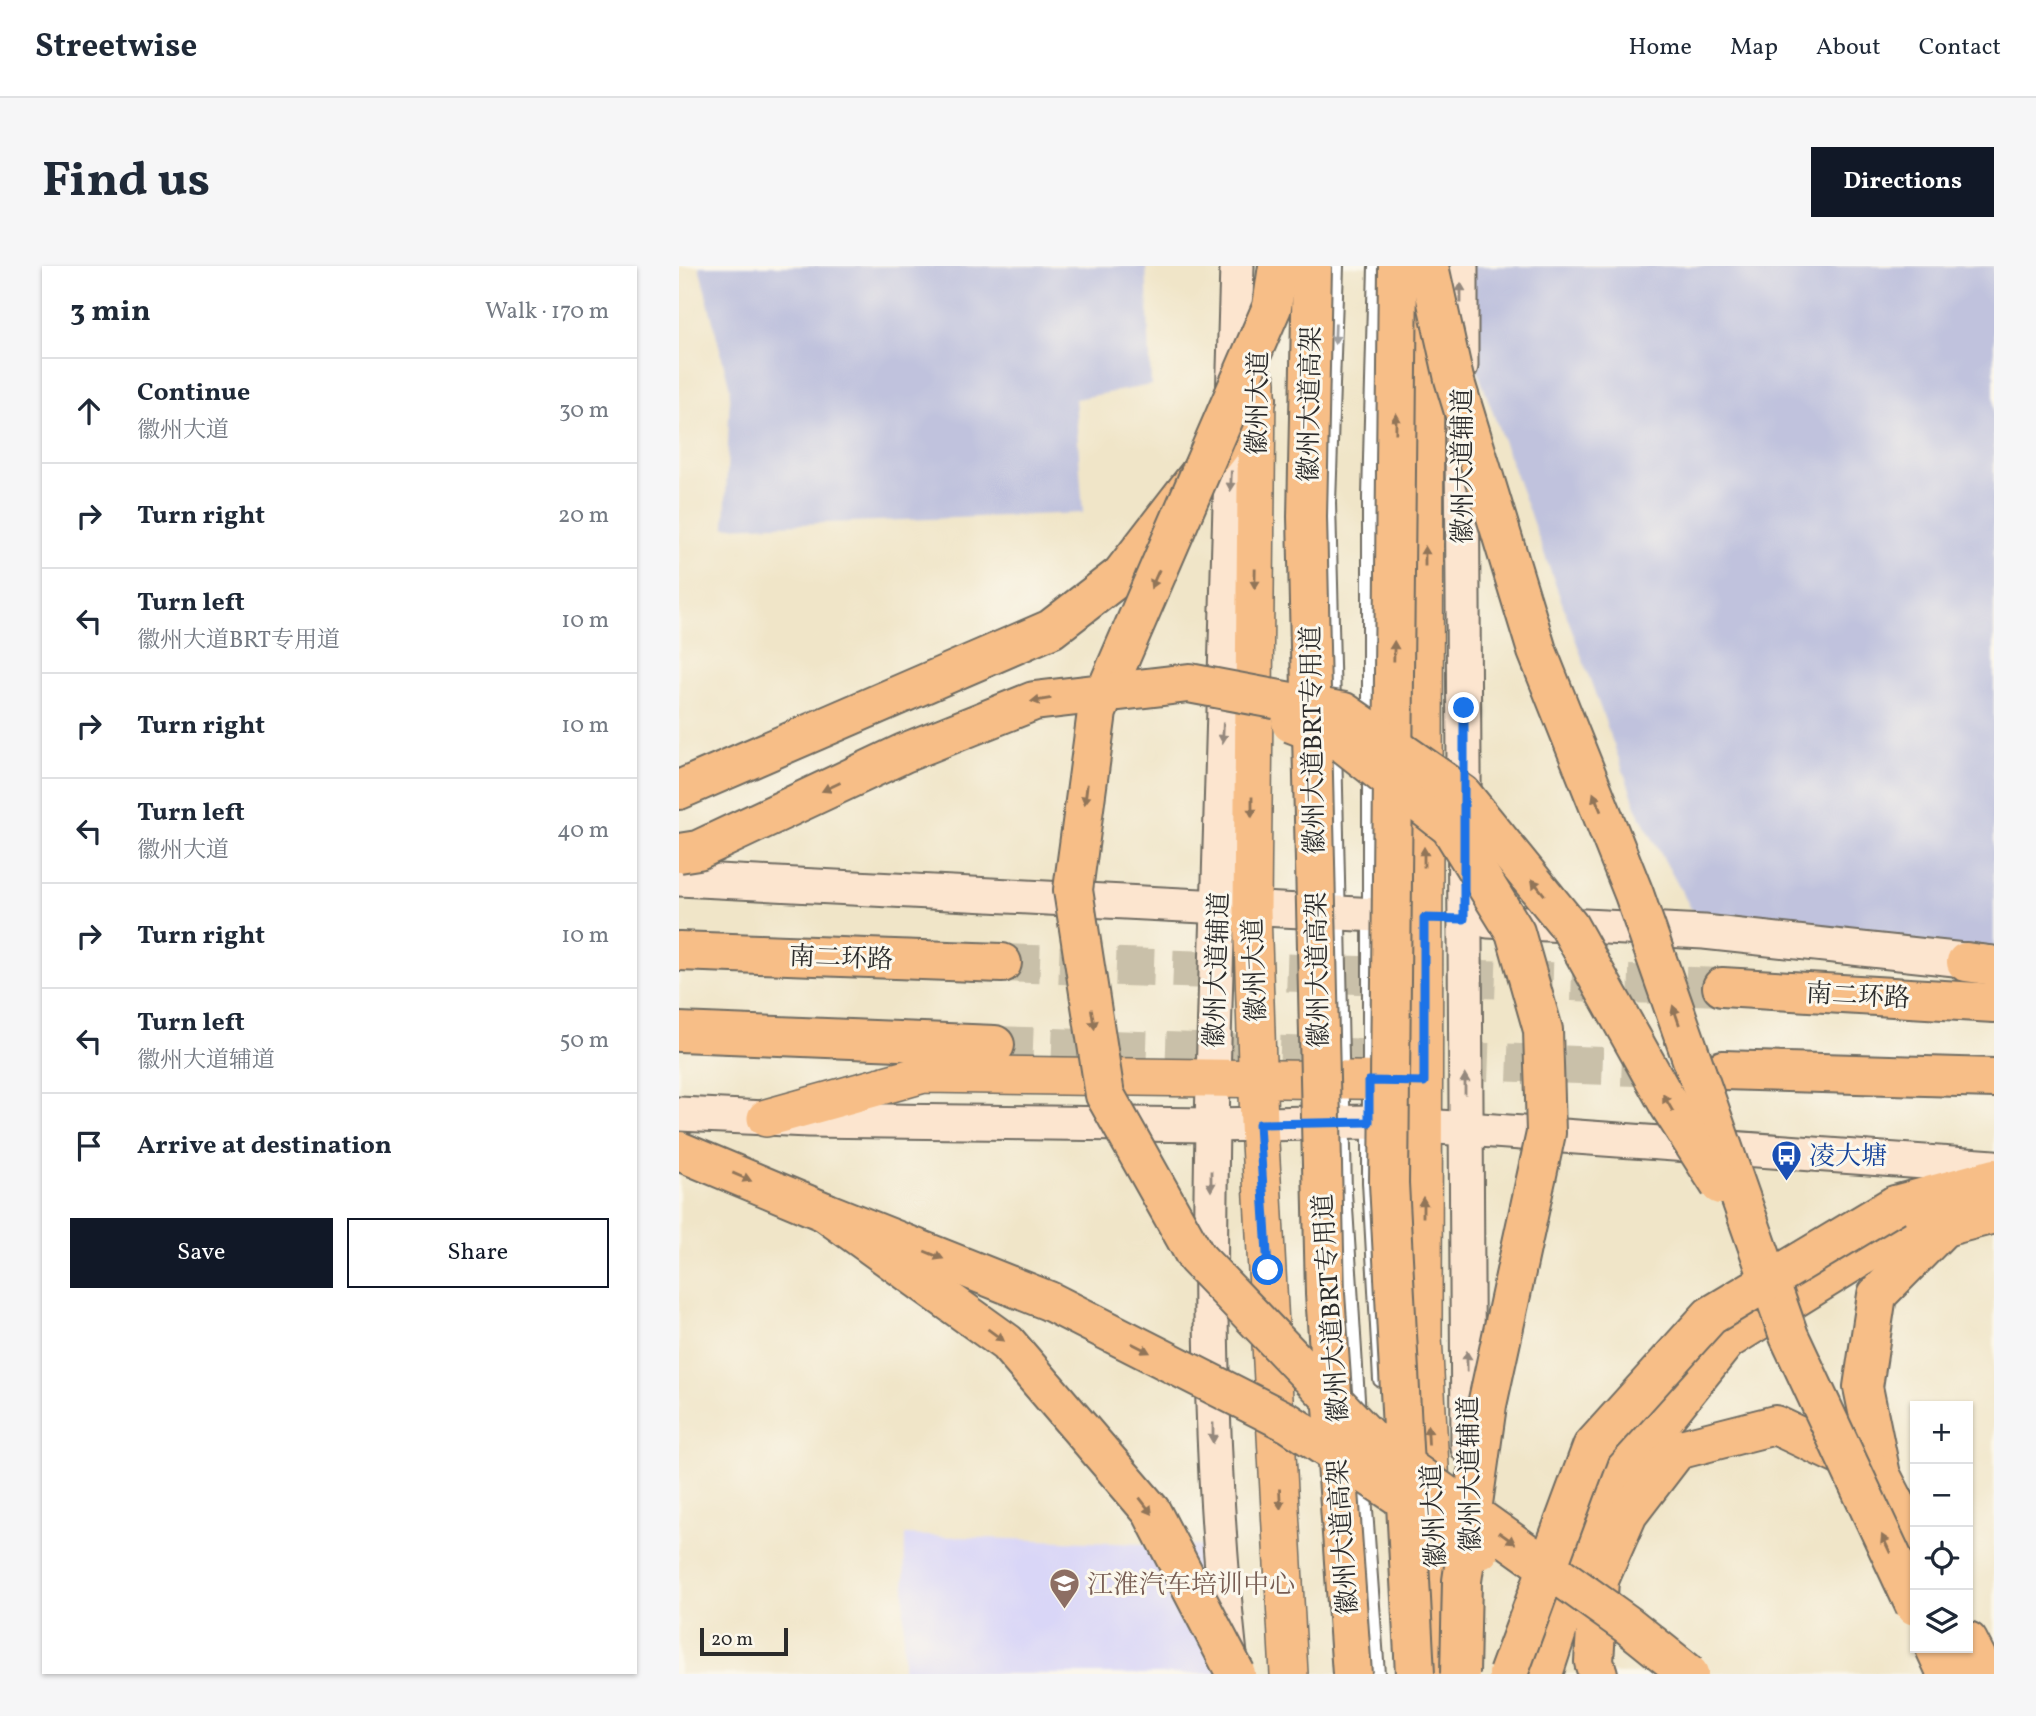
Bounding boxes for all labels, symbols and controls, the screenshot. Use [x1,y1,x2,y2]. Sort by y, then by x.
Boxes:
text: Streetwise [35,25,197,71]
text: Home [1628,31,1692,65]
text: Map [1730,31,1778,65]
text: About [1816,31,1881,65]
text: Contact [1919,31,2001,65]
button: Directions [1811,147,1994,217]
text: Find us [42,148,210,217]
one-way arrow [1455,282,1467,304]
text: 3 min [70,291,151,333]
text: Walk · 170 m [485,296,609,328]
one-way arrow [1329,323,1340,345]
street label: 徽州大道高架 [1292,326,1330,482]
street label: 徽州大道 [1240,351,1278,455]
text: Continue [137,375,250,411]
street label: 徽州大道辅道 [1446,388,1482,544]
icon: ahead [70,392,108,430]
text: 30 m [559,395,609,427]
one-way arrow [1390,412,1401,434]
text: 徽州大道 [137,415,229,447]
one-way arrow [1225,470,1236,492]
icon: right [70,497,108,535]
text: Turn right [137,498,265,534]
text: 20 m [558,500,609,532]
one-way arrow [1419,545,1431,567]
one-way arrow [1249,568,1260,590]
one-way arrow [1149,569,1160,590]
text: Turn left [137,585,245,621]
icon: left [70,602,108,640]
text: 10 m [561,605,609,637]
text: 徽州大道BRT专用道 [137,625,340,657]
street label: 徽州大道BRT专用道 [1294,625,1334,855]
one-way arrow [1388,640,1399,662]
route end [1448,692,1479,723]
one-way arrow [1030,695,1052,706]
icon: right [70,707,108,745]
text: Turn right [137,708,265,744]
text: 10 m [561,710,609,742]
one-way arrow [1218,722,1229,744]
one-way arrow [821,782,842,793]
one-way arrow [1080,783,1091,805]
one-way arrow [1591,791,1602,812]
text: Turn left [137,795,245,831]
one-way arrow [1246,796,1258,818]
icon: left [70,812,108,850]
text: 40 m [557,815,609,847]
text: 徽州大道 [137,835,229,867]
one-way arrow [1418,846,1430,868]
one-way arrow [1531,879,1546,896]
street label: 徽州大道辅道 [1197,891,1239,1049]
street label: 徽州大道高架 [1300,892,1338,1048]
icon: right [70,917,108,955]
street label: 徽州大道 [1236,917,1276,1023]
text: Turn right [137,918,265,954]
text: 10 m [561,920,609,952]
street label: 南二环路 [788,939,894,979]
street label: 南二环路 [1805,976,1911,1018]
one-way arrow [1670,1004,1681,1025]
text: Turn left [137,1005,245,1041]
one-way arrow [1088,1008,1099,1030]
icon: left [70,1022,108,1060]
text: 50 m [560,1025,609,1057]
text: 徽州大道辅道 [137,1045,275,1077]
one-way arrow [1459,1073,1471,1095]
one-way arrow [1661,1093,1674,1112]
icon: arrive [70,1127,108,1165]
text: Arrive at destination [137,1128,392,1164]
bus stop icon: 凌大塘 [1769,1138,1803,1182]
place label: 凌大塘 [1809,1139,1887,1175]
one-way arrow [1206,1170,1217,1192]
one-way arrow [732,1171,752,1183]
street label: 徽州大道BRT专用道 [1306,1192,1358,1424]
one-way arrow [1417,1196,1429,1218]
button: Save [70,1218,333,1288]
button: Share [347,1218,609,1288]
one-way arrow [924,1250,945,1261]
route start [1252,1254,1283,1285]
one-way arrow [987,1328,1005,1342]
one-way arrow [1132,1341,1152,1353]
one-way arrow [1461,1350,1473,1372]
street label: 徽州大道辅道 [1452,1396,1490,1552]
map controls [1910,1401,1973,1653]
button: + [1910,1401,1973,1464]
one-way arrow [1208,1422,1219,1444]
one-way arrow [1423,1423,1434,1445]
street label: 徽州大道高架 [1321,1458,1367,1616]
street label: 徽州大道 [1414,1463,1456,1569]
button: − [1910,1464,1973,1527]
one-way arrow [1275,1488,1286,1510]
one-way arrow [1138,1497,1152,1515]
button: locate [1910,1527,1973,1590]
one-way arrow [1498,1531,1516,1545]
one-way arrow [1881,1534,1892,1554]
school or university icon: 江淮汽车培训中心 [1047,1567,1081,1611]
place label: 江淮汽车培训中心 [1087,1568,1295,1604]
button: layers [1910,1590,1973,1653]
scale bar [700,1625,787,1657]
text: 20 m [711,1627,753,1653]

